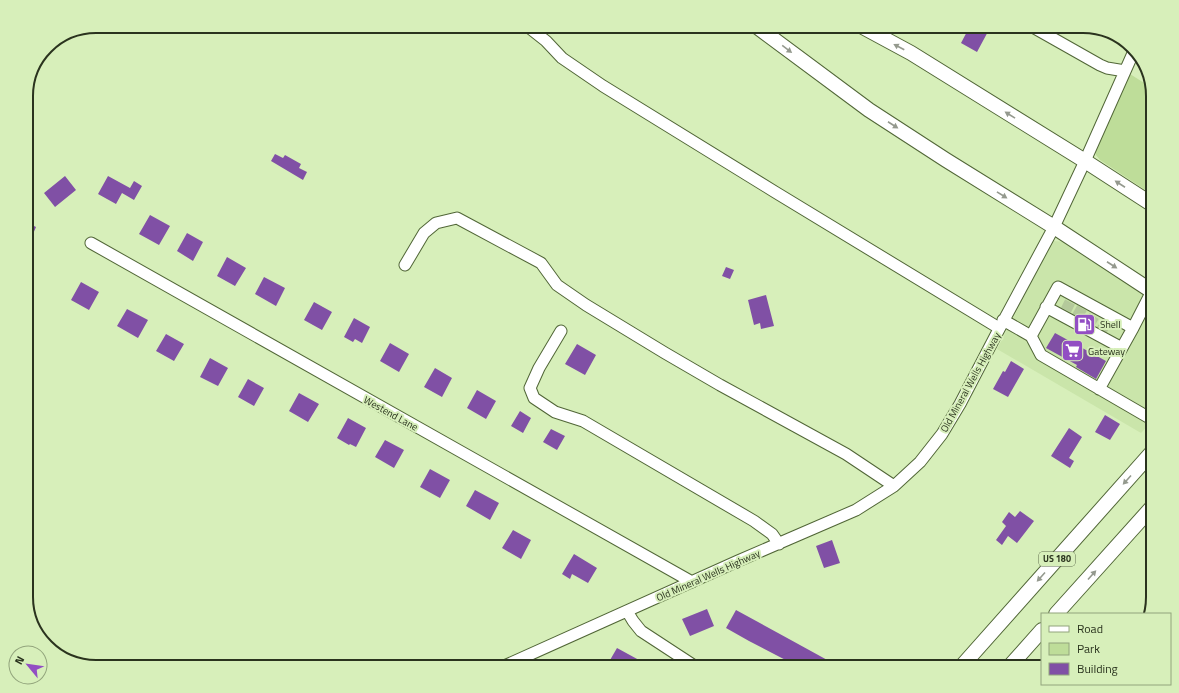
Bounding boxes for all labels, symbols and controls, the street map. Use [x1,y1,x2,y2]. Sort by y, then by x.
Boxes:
one-way arrow [893,43,905,50]
one-way arrow [782,45,793,53]
one-way arrow [1004,111,1016,118]
one-way arrow [888,121,898,129]
one-way arrow [1114,180,1126,187]
one-way arrow [996,192,1008,199]
one-way arrow [1107,261,1117,269]
fuel station icon: Shell [1072,311,1098,337]
place label: Shell [1100,317,1120,332]
street label: Old Mineral Wells Highway [937,329,1004,435]
supermarket icon: Gateway [1060,338,1086,364]
place label: Gateway [1088,344,1125,359]
street label: Westend Lane [361,392,421,435]
one-way arrow [1122,475,1132,485]
street label: Old Mineral Wells Highway [654,546,763,605]
road number: US 180 [1039,552,1075,566]
one-way arrow [1087,569,1096,580]
one-way arrow [1036,572,1045,583]
legend [1041,613,1171,685]
text: Road [1077,619,1103,638]
text: Park [1077,639,1100,658]
north arrow [8,645,48,685]
text: N [10,653,28,667]
text: Building [1077,659,1118,678]

